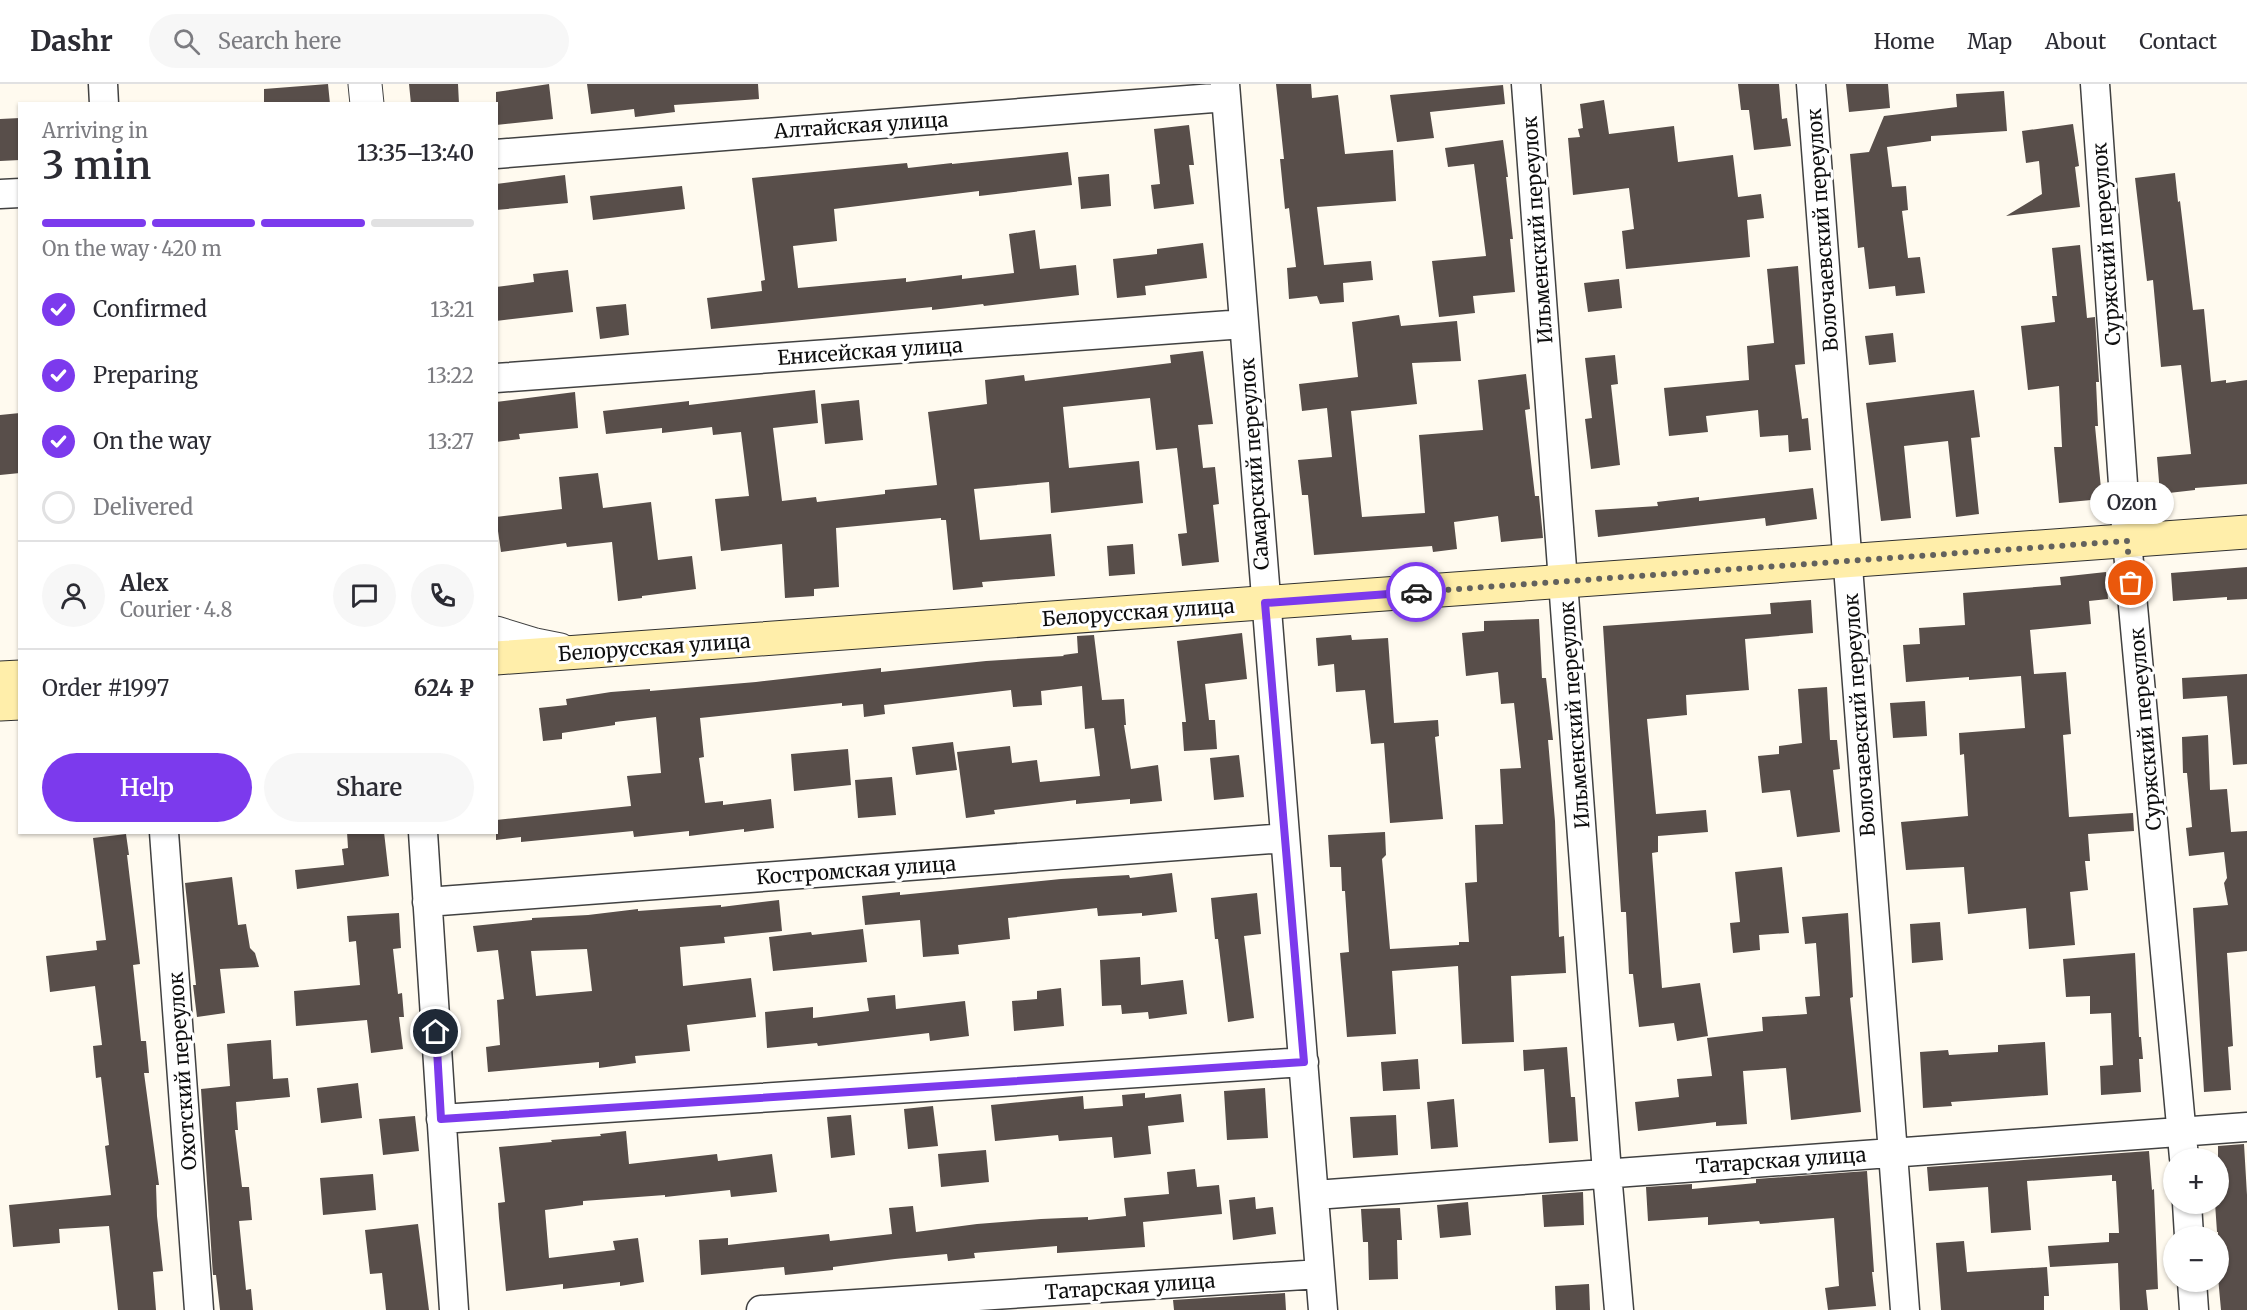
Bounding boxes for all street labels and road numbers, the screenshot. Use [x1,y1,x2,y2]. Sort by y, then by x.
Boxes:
street label: Алтайская улица [772,106,949,144]
street label: Волочаевский переулок [1801,107,1843,352]
street label: Ильменский переулок [1517,115,1557,345]
street label: Суржский переулок [2086,141,2126,346]
street label: Енисейская улица [777,332,964,370]
street label: Самарский переулок [1234,357,1274,571]
street label: Волочаевский переулок [1838,592,1880,837]
street label: Белорусская улица [1041,593,1236,631]
street label: Ильменский переулок [1554,600,1594,830]
street label: Суржский переулок [2124,626,2166,831]
street label: Белорусская улица [557,628,752,666]
street label: Костромская улица [755,851,957,889]
street label: Охотский переулок [163,971,201,1171]
street label: Татарская улица [1695,1142,1867,1178]
street label: Татарская улица [1044,1268,1216,1304]

